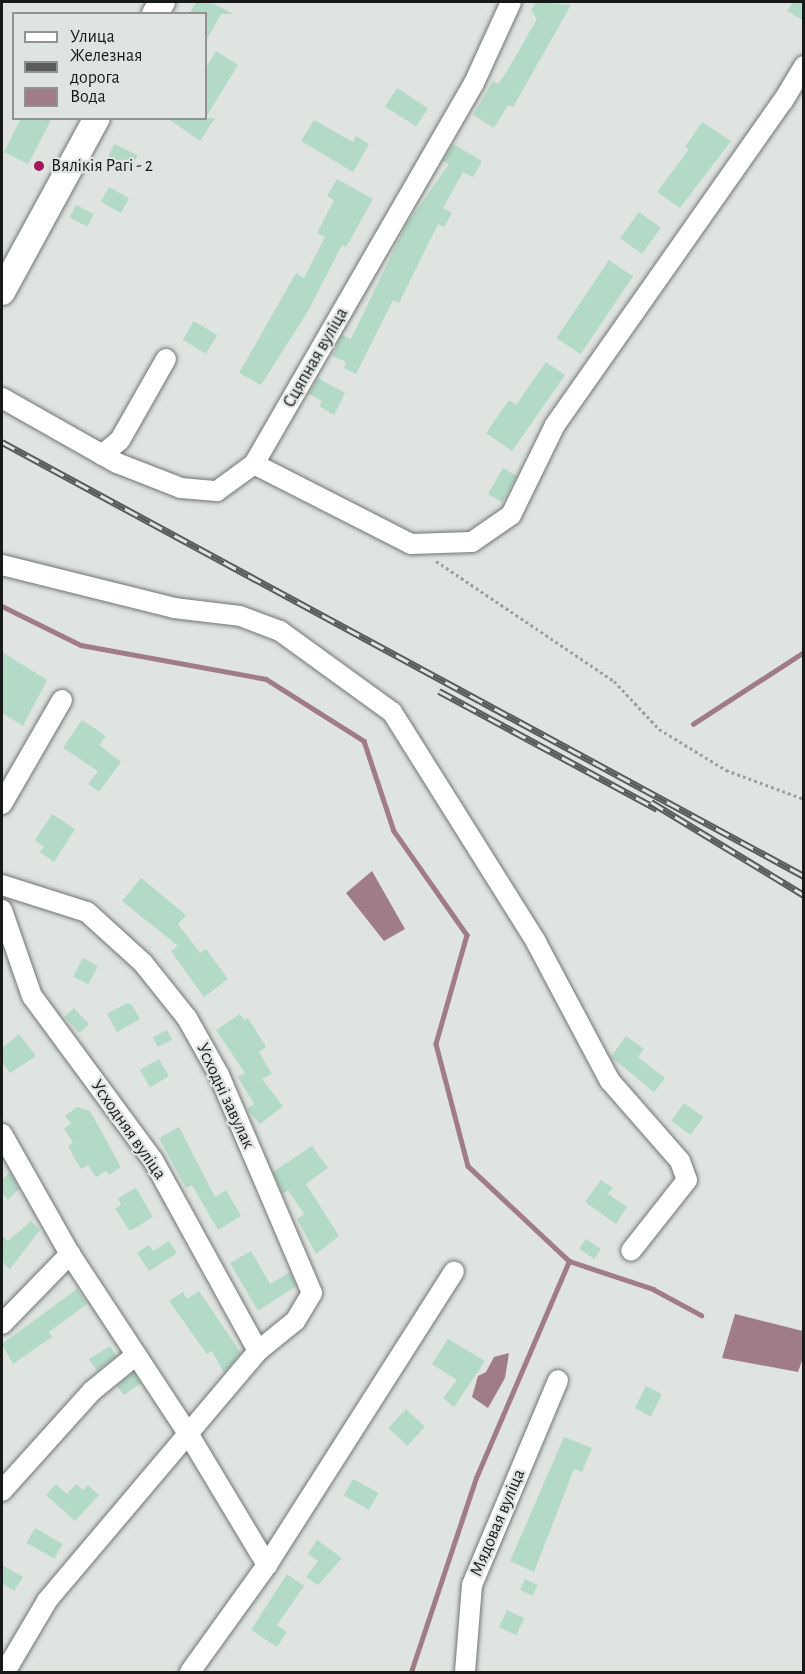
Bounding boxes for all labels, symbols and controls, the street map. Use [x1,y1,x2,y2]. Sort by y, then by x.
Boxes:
legend [12,12,207,120]
text: Улица [70,28,115,46]
text: Железная дорога [70,47,142,87]
text: Вода [70,88,106,106]
place label: Вялікія Рагі - 2 [51,155,153,177]
marker: Вялікія Рагі - 2 [32,159,46,173]
street label: Сцяпная вуліца [279,304,353,412]
street label: Усходні завулак [191,1040,259,1152]
street label: Усходняя вуліца [86,1076,170,1184]
street label: Мядовая вуліца [466,1466,530,1580]

